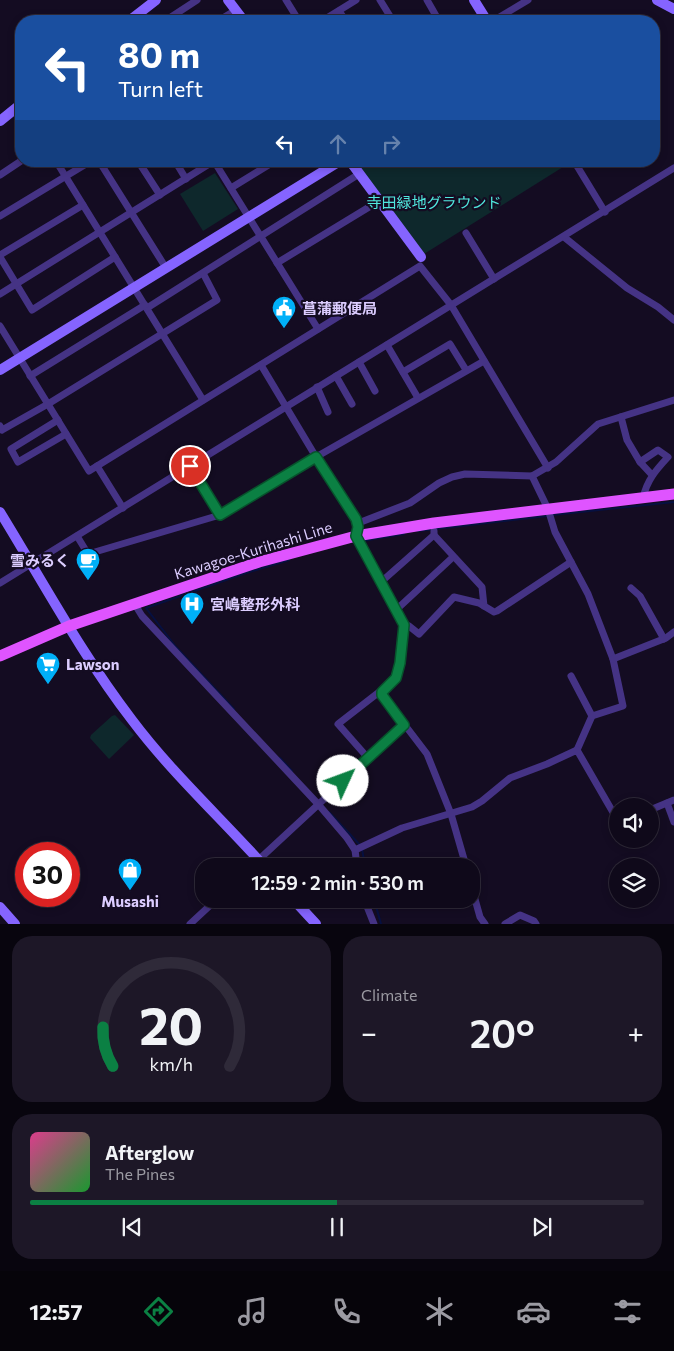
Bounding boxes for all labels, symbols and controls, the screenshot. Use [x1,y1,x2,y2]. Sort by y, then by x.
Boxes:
text: 80 m [118,32,200,75]
icon: left [35,35,100,100]
text: Turn left [118,75,203,102]
icon: left [271,130,299,158]
icon: ahead [324,130,352,158]
icon: right [377,130,405,158]
park label: 寺田緑地グラウンド [366,193,502,211]
public building icon: 菖蒲郵便局 [271,295,297,329]
place label: 菖蒲郵便局 [302,299,377,317]
pin [169,445,211,487]
icon: arrive [176,452,204,480]
street label: Kawagoe-Kurihashi Line [172,517,334,583]
cafe icon: 雪みるく [75,547,101,581]
place label: 雪みるく [10,551,70,569]
hospital icon: 宮嶋整形外科 [179,591,205,625]
place label: 宮嶋整形外科 [210,595,300,613]
supermarket icon: Lawson [35,651,61,685]
place label: Lawson [66,655,119,673]
position arrow [316,754,368,806]
map controls [609,798,659,908]
button: sound [609,798,659,848]
speed limit sign: 30 [15,842,80,907]
shop icon: Musashi [117,857,143,891]
button: layers [609,858,659,908]
text: 12:59 · 2 min · 530 m [251,871,424,894]
place label: Musashi [101,892,159,910]
text: Climate [361,985,417,1004]
text: 20 [140,992,203,1056]
text: 20° [470,1009,535,1056]
text: − [361,1015,377,1049]
text: + [628,1015,644,1049]
text: km/h [150,1053,193,1075]
text: Afterglow [105,1141,194,1164]
text: The Pines [105,1164,175,1183]
icon: previous [118,1213,146,1241]
icon: pause [323,1213,351,1241]
icon: next [528,1213,556,1241]
icon: directions [141,1294,176,1329]
icon: music [235,1294,270,1329]
icon: phone [329,1294,364,1329]
icon: climate [422,1294,457,1329]
icon: car [516,1294,551,1329]
icon: filters [610,1294,645,1329]
text: 12:57 [29,1298,83,1325]

